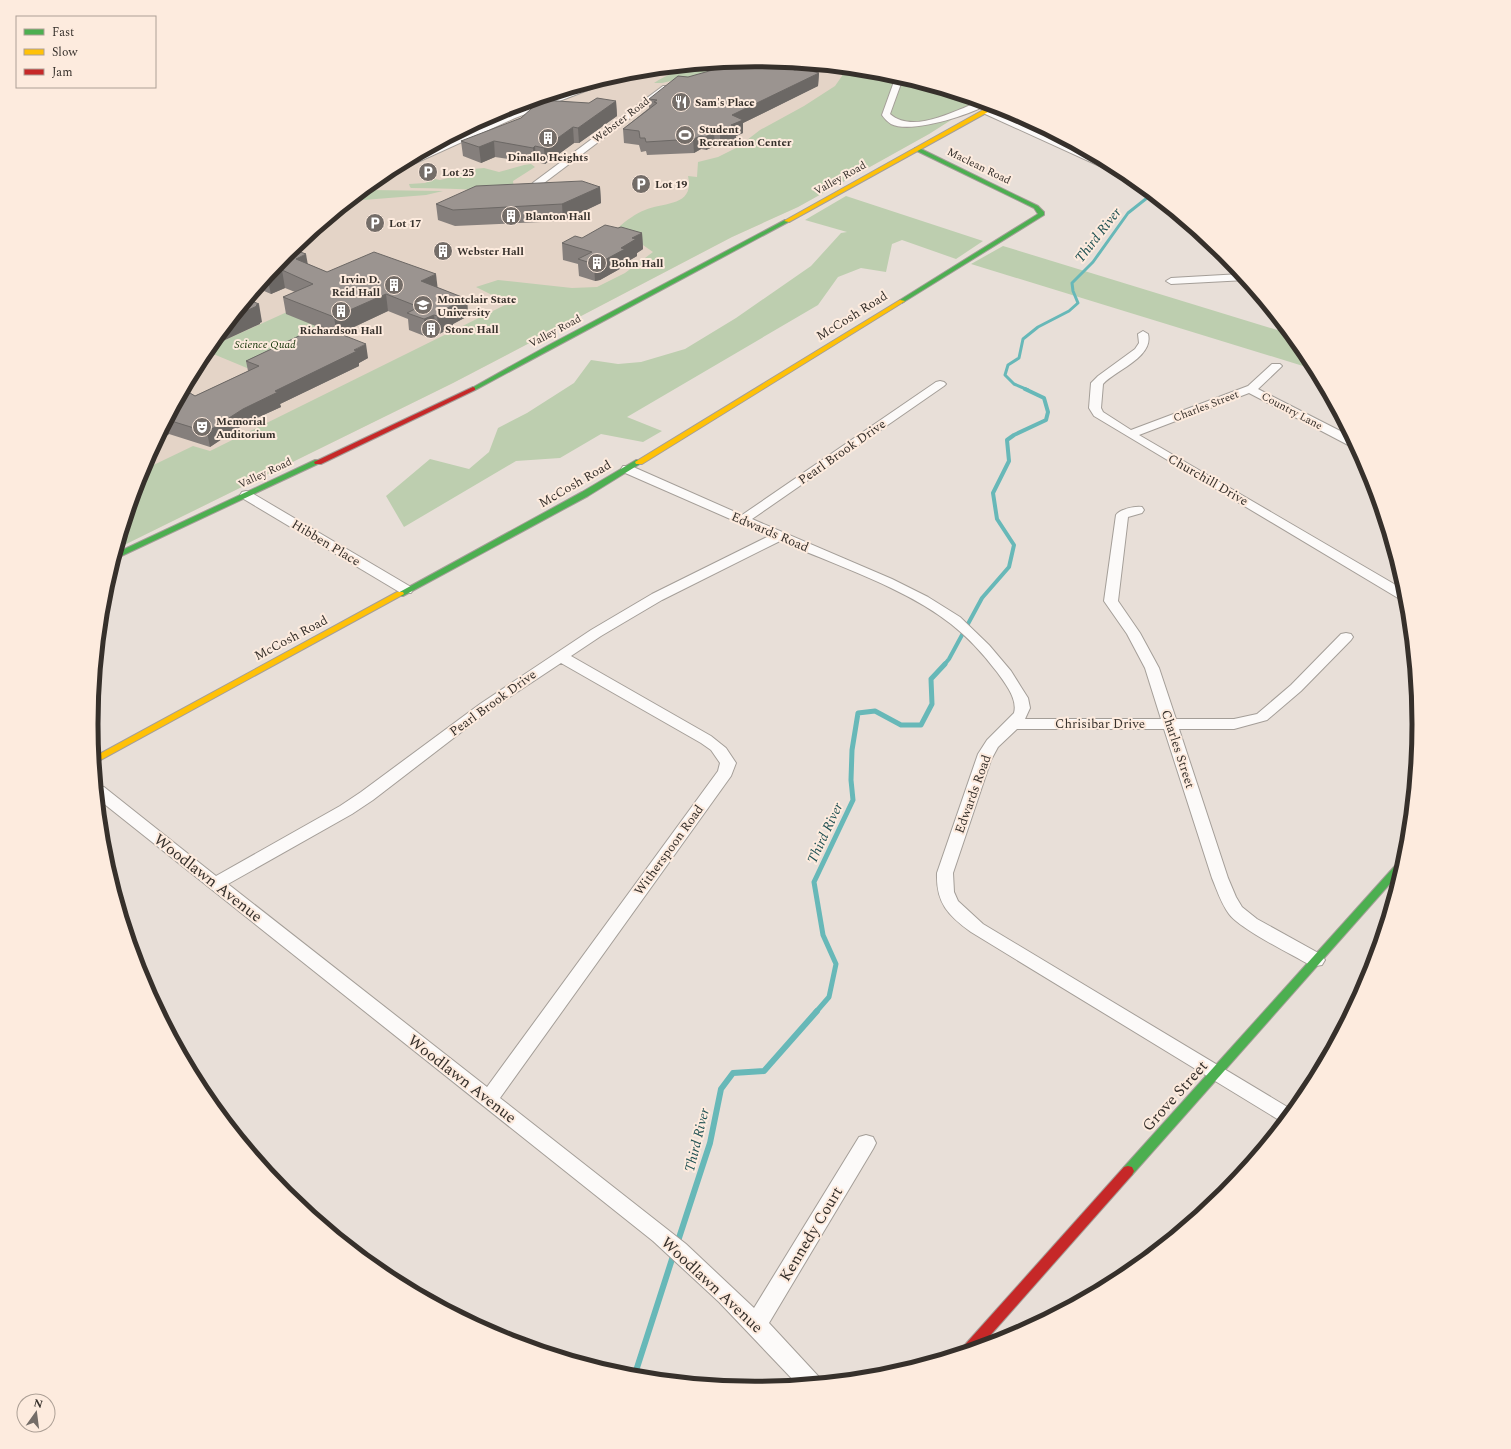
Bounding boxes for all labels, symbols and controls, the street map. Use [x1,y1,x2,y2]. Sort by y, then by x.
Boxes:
legend [16,16,156,88]
text: Fast [52,23,74,42]
text: Slow [52,43,78,62]
text: Jam [52,63,73,82]
restaurant icon: Sam's Place [670,91,692,113]
street label: Webster Road [589,93,653,147]
place label: Sam's Place [695,94,755,111]
place label: Student Recreation Center [699,121,792,151]
sports icon: Student Recreation Center [674,124,696,146]
building icon: Dinallo Heights [537,127,559,149]
street label: Maclean Road [944,143,1014,189]
place label: Dinallo Heights [508,149,589,166]
street label: Valley Road [811,157,869,199]
parking icon: Lot 25 [417,161,439,183]
place label: Lot 25 [442,164,475,181]
parking icon: Lot 19 [630,173,652,195]
place label: Lot 19 [655,176,688,193]
water label: Third River [1070,203,1126,267]
building icon: Blanton Hall [500,205,522,227]
place label: Blanton Hall [525,208,591,225]
parking icon: Lot 17 [364,212,386,234]
place label: Lot 17 [389,215,422,232]
building icon: Webster Hall [432,240,454,262]
place label: Webster Hall [457,243,524,260]
building icon: Bohn Hall [586,252,608,274]
place label: Bohn Hall [611,255,664,272]
place label: Irvin D. Reid Hall [332,271,380,301]
building icon: Irvin D. Reid Hall [383,274,405,296]
street label: McCosh Road [812,286,892,346]
place label: Montclair State University [437,291,517,321]
school or university icon: Montclair State University [412,294,434,316]
building icon: Richardson Hall [330,300,352,322]
street label: Valley Road [526,310,584,352]
building icon: Stone Hall [420,318,442,340]
place label: Stone Hall [445,321,499,338]
place label: Richardson Hall [300,322,383,339]
park label: Science Quad [234,336,296,353]
street label: Charles Street [1171,386,1241,426]
street label: Country Lane [1258,388,1326,434]
place label: Memorial Auditorium [216,413,276,443]
street label: Pearl Brook Drive [794,414,890,490]
theatre icon: Memorial Auditorium [191,416,213,438]
street label: Churchill Drive [1164,449,1252,511]
street label: Valley Road [235,453,295,493]
street label: McCosh Road [535,455,615,513]
street label: Edwards Road [728,507,812,557]
street label: Hibben Place [288,515,364,571]
street label: McCosh Road [251,610,331,666]
street label: Pearl Brook Drive [445,665,541,741]
street label: Charles Street [1156,707,1200,791]
street label: Chrisibar Drive [1055,714,1145,734]
street label: Edwards Road [949,752,997,836]
water label: Third River [802,799,848,867]
street label: Witherspoon Road [629,801,709,899]
street label: Woodlawn Avenue [148,828,268,928]
street label: Woodlawn Avenue [402,1029,522,1129]
street label: Grove Street [1136,1055,1214,1137]
water label: Third River [679,1106,715,1174]
street label: Kennedy Court [773,1182,849,1286]
street label: Woodlawn Avenue [655,1231,769,1339]
north arrow [16,1393,56,1433]
text: N [32,1394,45,1413]

